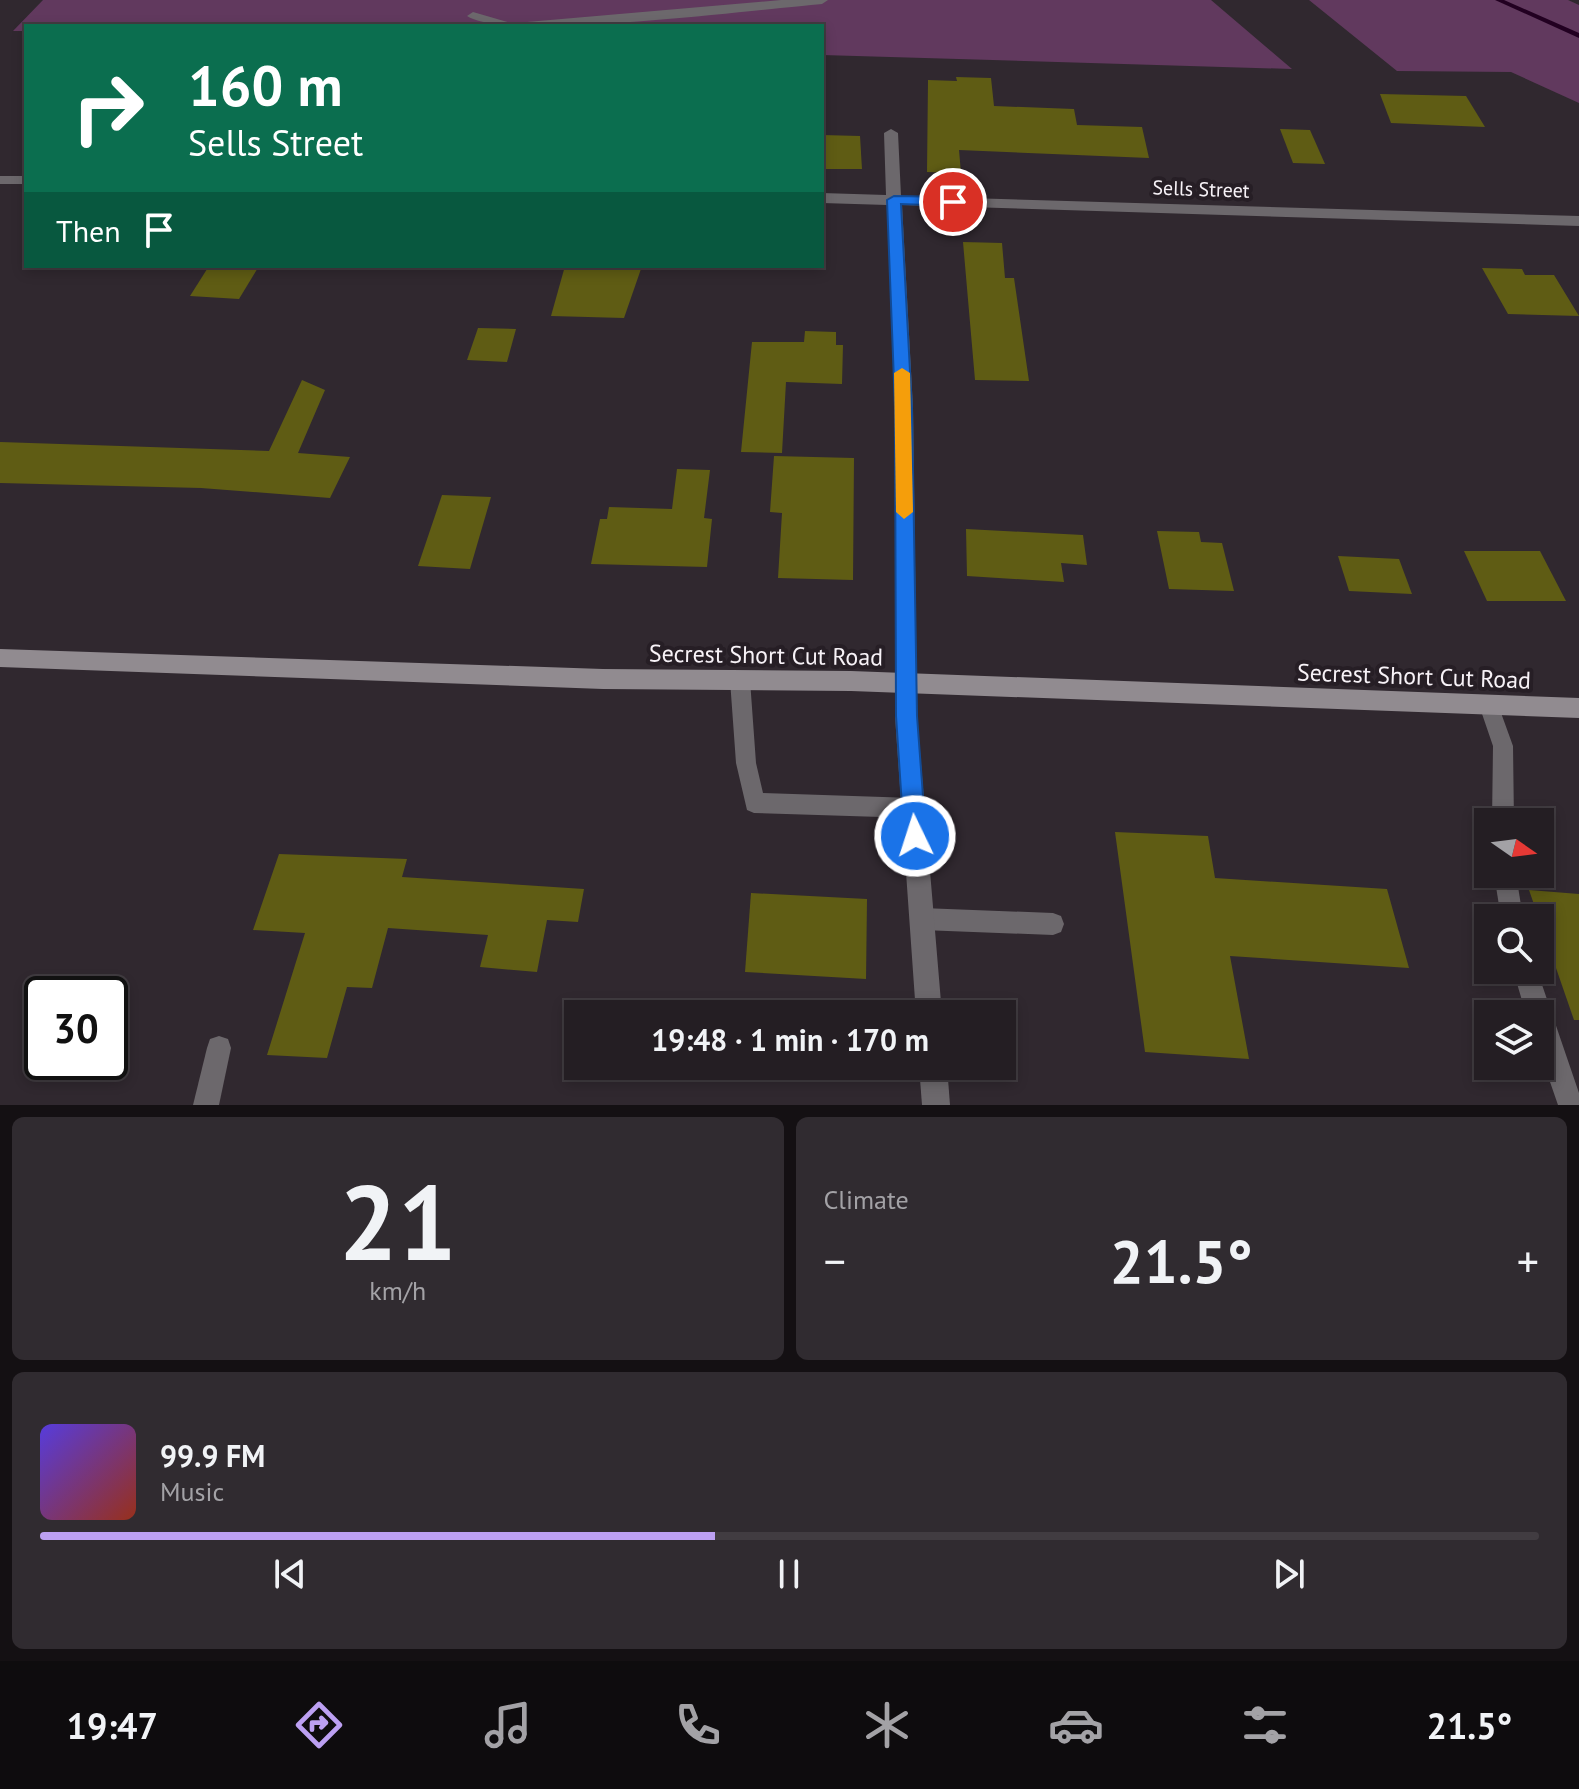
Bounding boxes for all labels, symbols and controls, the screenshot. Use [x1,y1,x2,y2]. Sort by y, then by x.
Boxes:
text: 160 m [188,49,343,121]
icon: right [56,56,160,160]
text: Sells Street [188,119,363,166]
pin [919,168,987,236]
street label: Sells Street [1152,174,1250,204]
icon: arrive [931,180,975,224]
icon: arrive [137,208,181,252]
text: Then [56,211,121,250]
street label: Secrest Short Cut Road [649,637,883,673]
street label: Secrest Short Cut Road [1296,656,1532,696]
position arrow [873,794,957,878]
north arrow [1474,808,1554,888]
map controls [1474,808,1554,1080]
button: search [1474,904,1554,984]
speed limit sign: 30 [24,976,128,1080]
button: layers [1474,1000,1554,1080]
text: 19:48 · 1 min · 170 m [651,1020,929,1059]
text: 21 [339,1154,457,1289]
text: Climate [824,1183,909,1216]
text: 21.5° [1110,1222,1253,1300]
text: − [824,1232,846,1289]
text: + [1517,1232,1539,1289]
text: km/h [369,1274,426,1307]
text: 99.9 FM [160,1436,265,1475]
text: Music [160,1475,224,1508]
icon: previous [268,1552,312,1596]
icon: pause [767,1552,811,1596]
icon: next [1267,1552,1311,1596]
icon: directions [291,1697,347,1753]
icon: music [480,1697,536,1753]
icon: phone [670,1697,726,1753]
icon: climate [859,1697,915,1753]
icon: car [1048,1697,1104,1753]
icon: filters [1237,1697,1293,1753]
text: 19:47 [67,1702,158,1749]
text: 21.5° [1426,1702,1512,1749]

